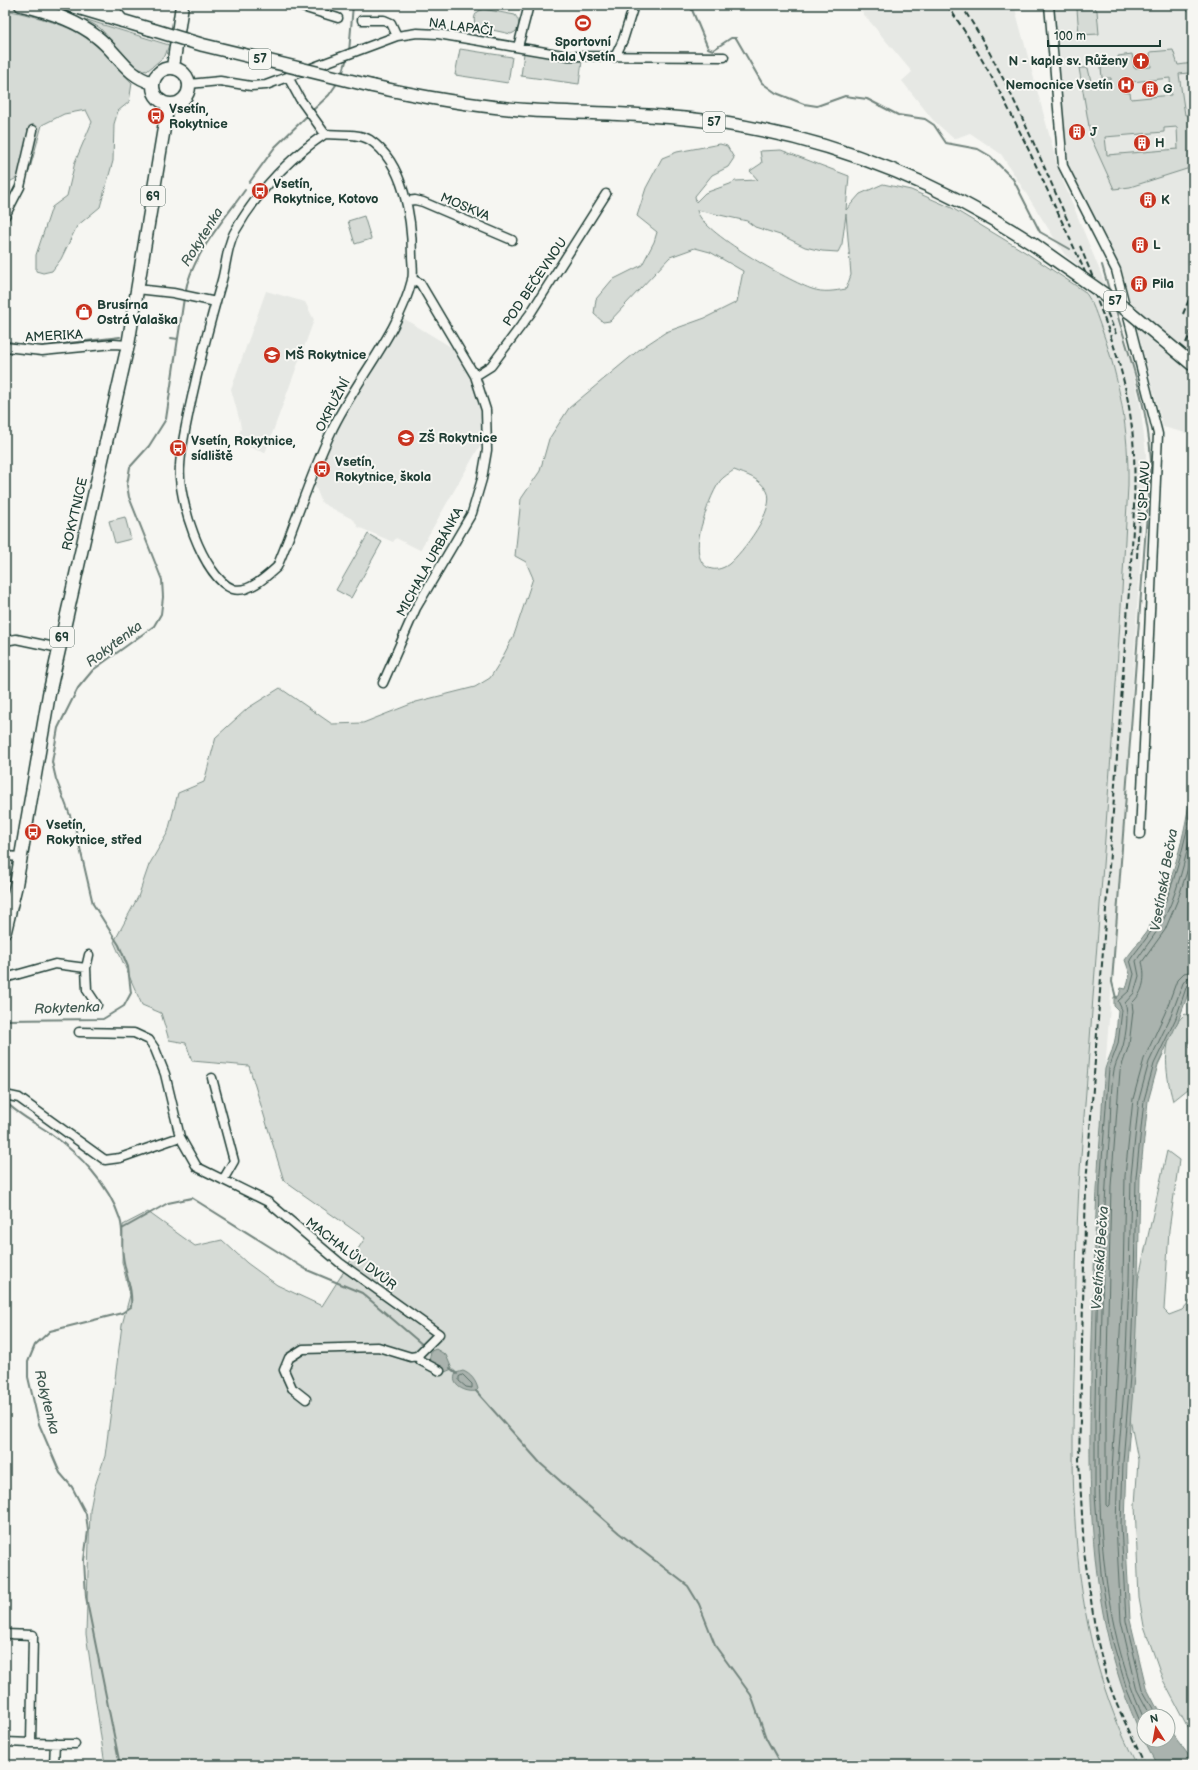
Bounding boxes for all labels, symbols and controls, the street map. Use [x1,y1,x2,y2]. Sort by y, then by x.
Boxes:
sports icon: Sportovní hala Vsetín [573,13,593,33]
street label: NA LAPAČI [428,14,494,39]
scale bar [1048,22,1160,48]
text: 100 m [1054,29,1086,44]
place label: Sportovní hala Vsetín [551,34,615,65]
road number: 57 [249,49,271,69]
church icon: N - kaple sv. Růženy [1131,51,1151,71]
place label: N - kaple sv. Růženy [1009,53,1128,69]
hospital icon: Nemocnice Vsetín [1116,75,1136,95]
place label: Nemocnice Vsetín [1006,77,1113,93]
building icon: G [1140,79,1160,99]
place label: G [1163,81,1173,97]
place label: Vsetín, Rokytnice [169,101,228,132]
bus stop icon: Vsetín, Rokytnice [146,106,166,126]
road number: 57 [703,112,725,132]
building icon: J [1067,122,1087,142]
place label: J [1090,124,1098,140]
building icon: H [1132,133,1152,153]
place label: H [1155,135,1165,151]
place label: Vsetín, Rokytnice, Kotovo [273,176,379,207]
bus stop icon: Vsetín, Rokytnice, Kotovo [250,181,270,201]
road number: 69 [141,186,165,206]
street label: MOSKVA [438,189,492,225]
building icon: K [1138,190,1158,210]
place label: K [1161,192,1170,208]
water label: Rokytenka [177,204,227,269]
street label: POD BEČEVNOU [499,234,571,329]
building icon: L [1130,235,1150,255]
place label: L [1153,237,1161,253]
building icon: Pila [1129,274,1149,294]
place label: Pila [1152,276,1174,292]
road number: 57 [1104,291,1126,311]
place label: Brusírna Ostrá Valaška [97,297,178,328]
shop icon: Brusírna Ostrá Valaška [74,302,94,322]
street label: AMERIKA [25,327,83,345]
school or university icon: MŠ Rokytnice [262,345,282,365]
place label: MŠ Rokytnice [285,346,367,363]
street label: OKRUŽNÍ [311,375,354,435]
school or university icon: ZŠ Rokytnice [396,428,416,448]
place label: ZŠ Rokytnice [419,429,498,446]
place label: Vsetín, Rokytnice, sídliště [191,433,296,464]
bus stop icon: Vsetín, Rokytnice, sídliště [168,438,188,458]
place label: Vsetín, Rokytnice, škola [335,454,431,485]
bus stop icon: Vsetín, Rokytnice, škola [312,459,332,479]
street label: U SPLAVU [1134,460,1154,522]
street label: ROKYTNICE [59,475,91,552]
street label: MICHALA URBÁNKA [392,504,467,620]
water label: Rokytenka [83,617,146,671]
road number: 69 [50,627,74,647]
place label: Vsetín, Rokytnice, střed [46,817,142,848]
bus stop icon: Vsetín, Rokytnice, střed [23,822,43,842]
water label: Vsetínská Bečva [1147,827,1181,933]
water label: Rokytenka [34,998,100,1018]
water label: Vsetínská Bečva [1088,1205,1112,1310]
street label: MACHALŮV DVŮR [302,1214,400,1293]
water label: Rokytenka [31,1368,63,1436]
north arrow [1136,1708,1176,1748]
text: N [1149,1712,1159,1726]

